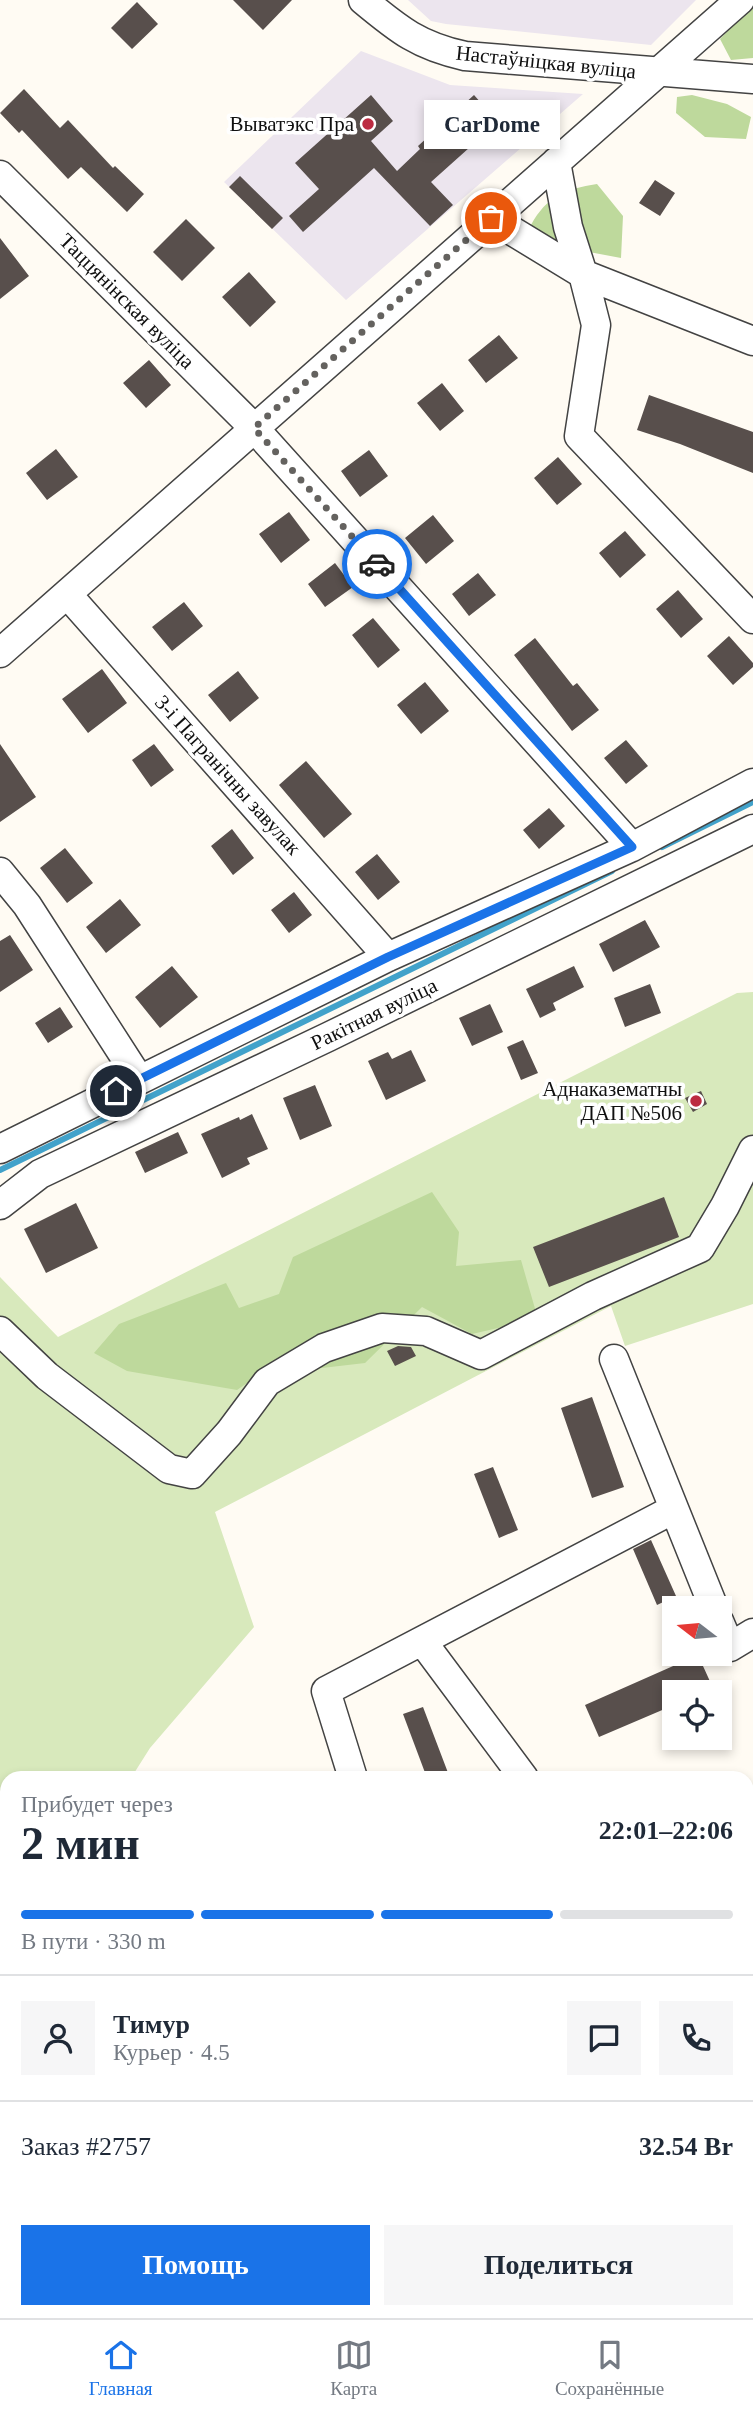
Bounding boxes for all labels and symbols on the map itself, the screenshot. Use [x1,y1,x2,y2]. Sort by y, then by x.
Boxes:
street label: Настаўніцкая вуліца [455,41,638,83]
callout: CarDome [423,99,559,148]
place label: Выватэкс Пра [230,112,355,136]
marker: Выватэкс Пра [360,116,376,132]
pin [461,188,521,248]
street label: Таццянінская вуліца [54,228,200,374]
courier [342,529,412,599]
street label: 3-і Пагранічны завулак [150,690,306,860]
street label: Ракітная вуліца [307,973,442,1055]
pin [86,1061,146,1121]
place label: Аднаказематны ДАП №506 [542,1077,682,1125]
marker: Аднаказематны ДАП №506 [688,1093,704,1109]
north arrow [662,1596,732,1666]

